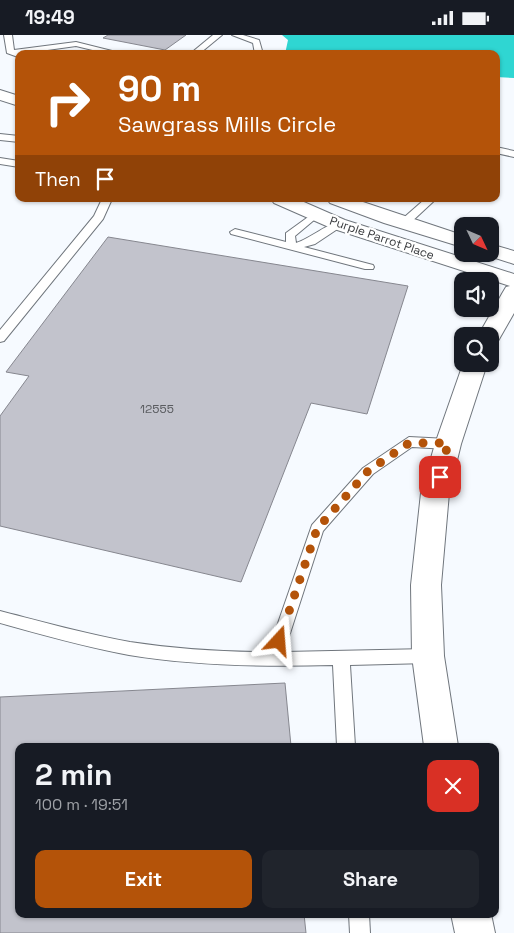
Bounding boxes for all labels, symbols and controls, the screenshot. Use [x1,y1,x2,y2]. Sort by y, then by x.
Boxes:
text: 19:49 [25,5,75,30]
text: 90 m [118,67,201,111]
icon: right [35,70,100,135]
text: Sawgrass Mills Circle [118,110,336,138]
icon: arrive [91,165,119,193]
text: Then [35,167,81,192]
street label: Purple Parrot Place [328,213,436,263]
north arrow [454,217,499,263]
map controls [454,217,499,372]
button: sound [454,272,499,317]
button: search [454,327,499,372]
house number: 12555 [140,401,174,417]
pin [419,456,461,498]
icon: arrive [426,463,454,491]
position arrow [252,614,304,666]
text: 2 min [35,755,113,794]
button: close [427,760,479,812]
text: 100 m · 19:51 [35,794,128,815]
button: Exit [35,850,252,908]
button: Share [262,850,479,908]

